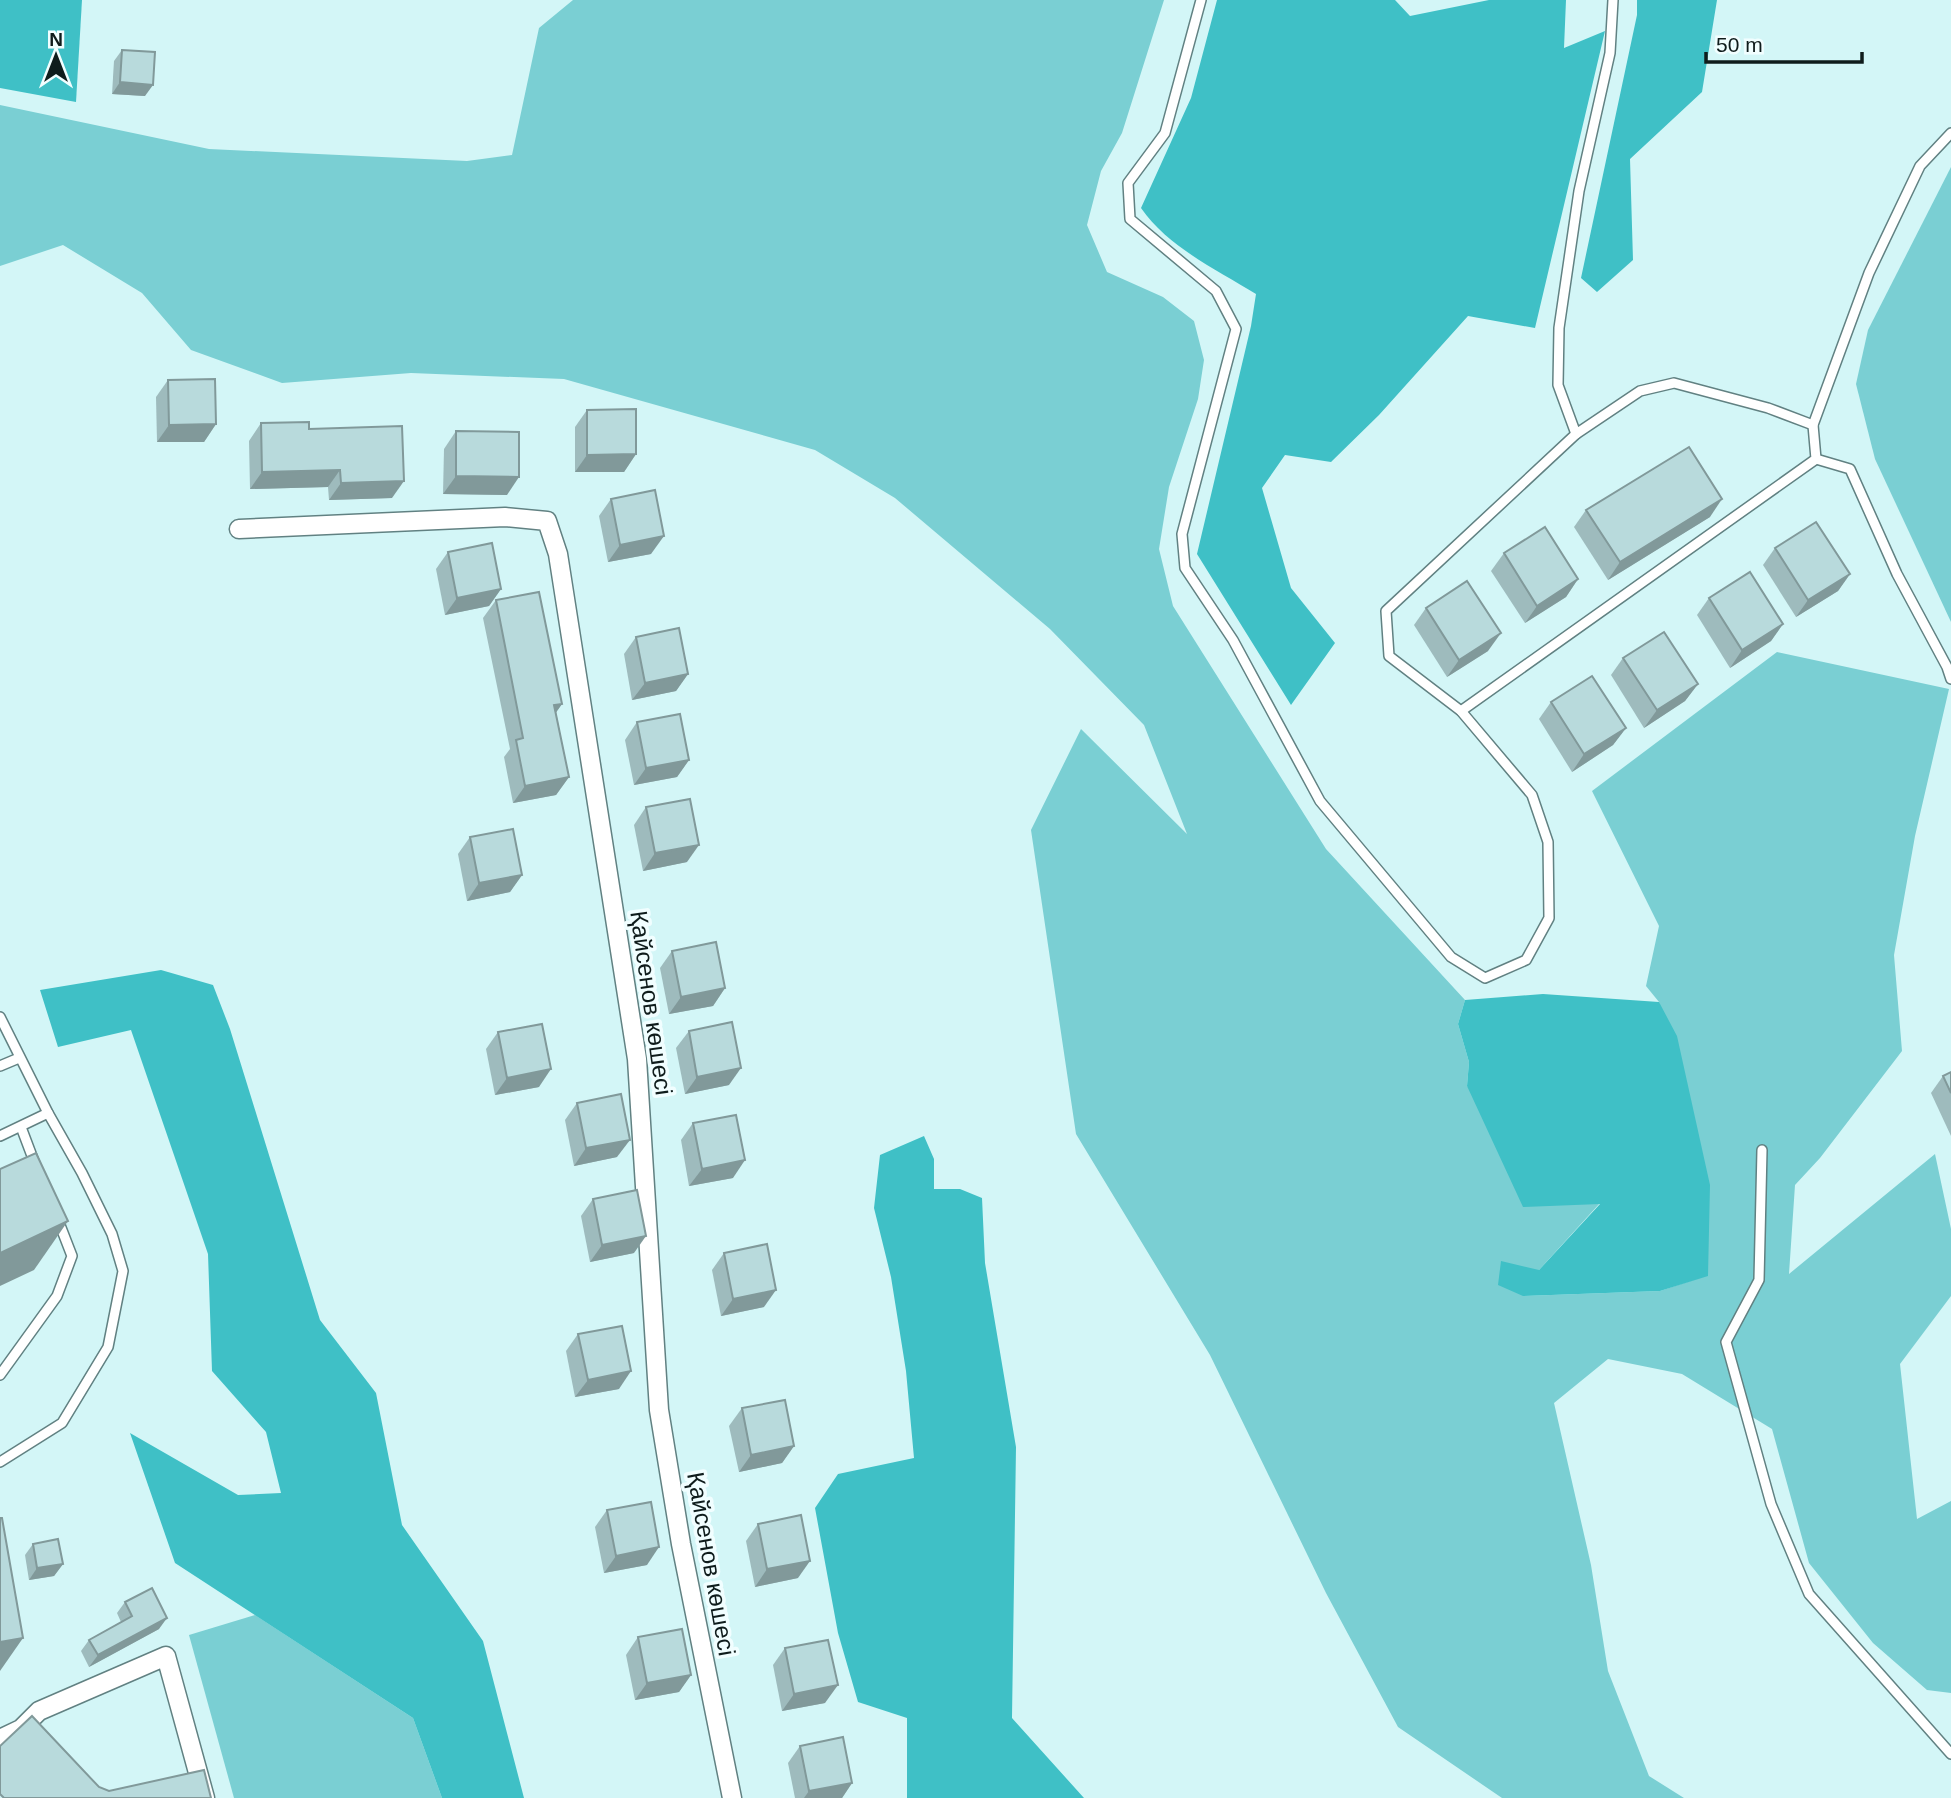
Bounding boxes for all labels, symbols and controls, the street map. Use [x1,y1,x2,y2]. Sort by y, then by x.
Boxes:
north arrow [21,21,91,91]
scale bar [1706,21,1862,65]
text: N [49,29,63,50]
text: 50 m [1716,33,1763,56]
street label: Қайсенов көшесі [625,909,678,1097]
street label: Қайсенов көшесі [682,1470,741,1658]

